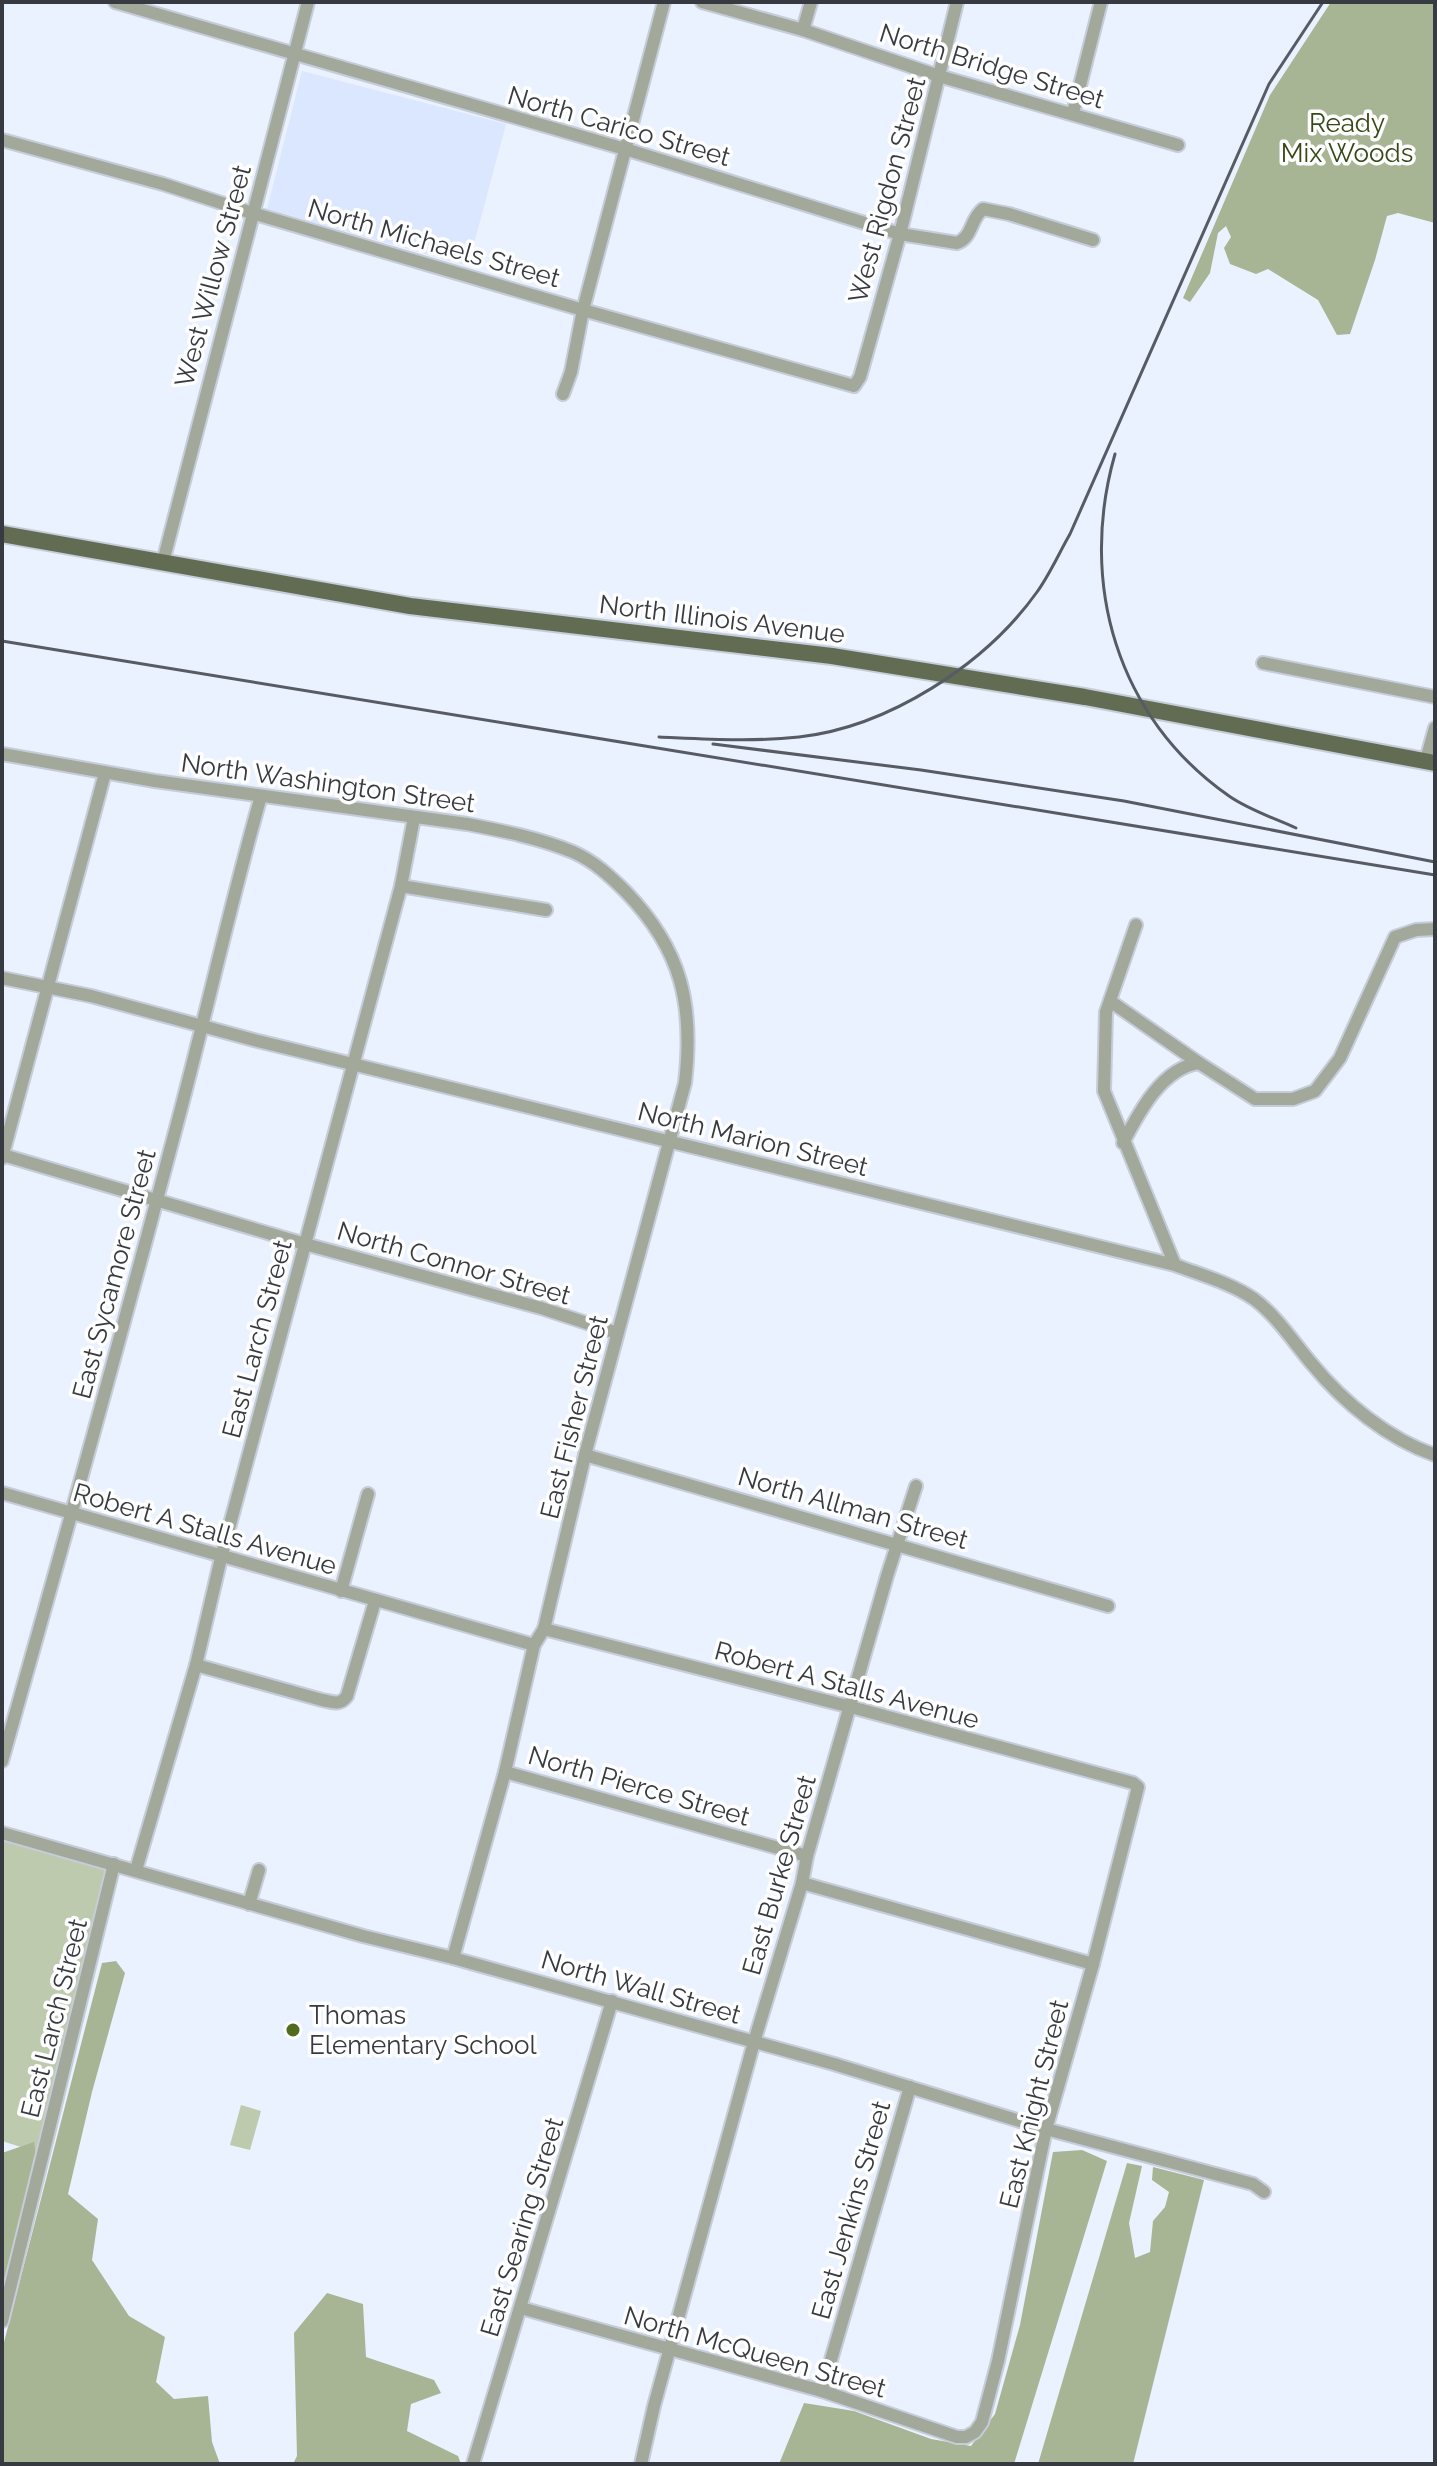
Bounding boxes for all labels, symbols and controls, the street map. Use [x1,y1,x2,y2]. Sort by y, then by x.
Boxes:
street label: North Bridge Street [876,18,1108,115]
street label: West Rigdon Street [842,73,932,306]
street label: North Carico Street [504,80,734,172]
park label: Ready Mix Woods [1281,108,1413,168]
street label: West Willow Street [169,161,257,390]
street label: North Michaels Street [305,193,564,293]
street label: North Illinois Avenue [598,589,846,649]
street label: North Washington Street [179,748,477,819]
street label: North Marion Street [635,1096,871,1182]
street label: East Sycamore Street [66,1146,162,1402]
street label: North Connor Street [334,1215,574,1311]
street label: East Larch Street [216,1236,298,1441]
street label: East Fisher Street [534,1312,614,1522]
street label: North Allman Street [735,1461,972,1555]
street label: Robert A Stalls Avenue [70,1477,340,1581]
street label: Robert A Stalls Avenue [711,1635,983,1735]
street label: North Pierce Street [525,1740,753,1832]
street label: East Burke Street [736,1771,822,1979]
street label: East Larch Street [15,1915,93,2121]
street label: North Wall Street [538,1944,744,2030]
street label: East Knight Street [994,1996,1074,2211]
place label: Thomas Elementary School [309,2000,538,2060]
marker: Thomas Elementary School [284,2021,302,2039]
street label: East Jenkins Street [805,2097,897,2323]
street label: East Searing Street [474,2113,570,2340]
street label: North McQueen Street [621,2300,890,2404]

